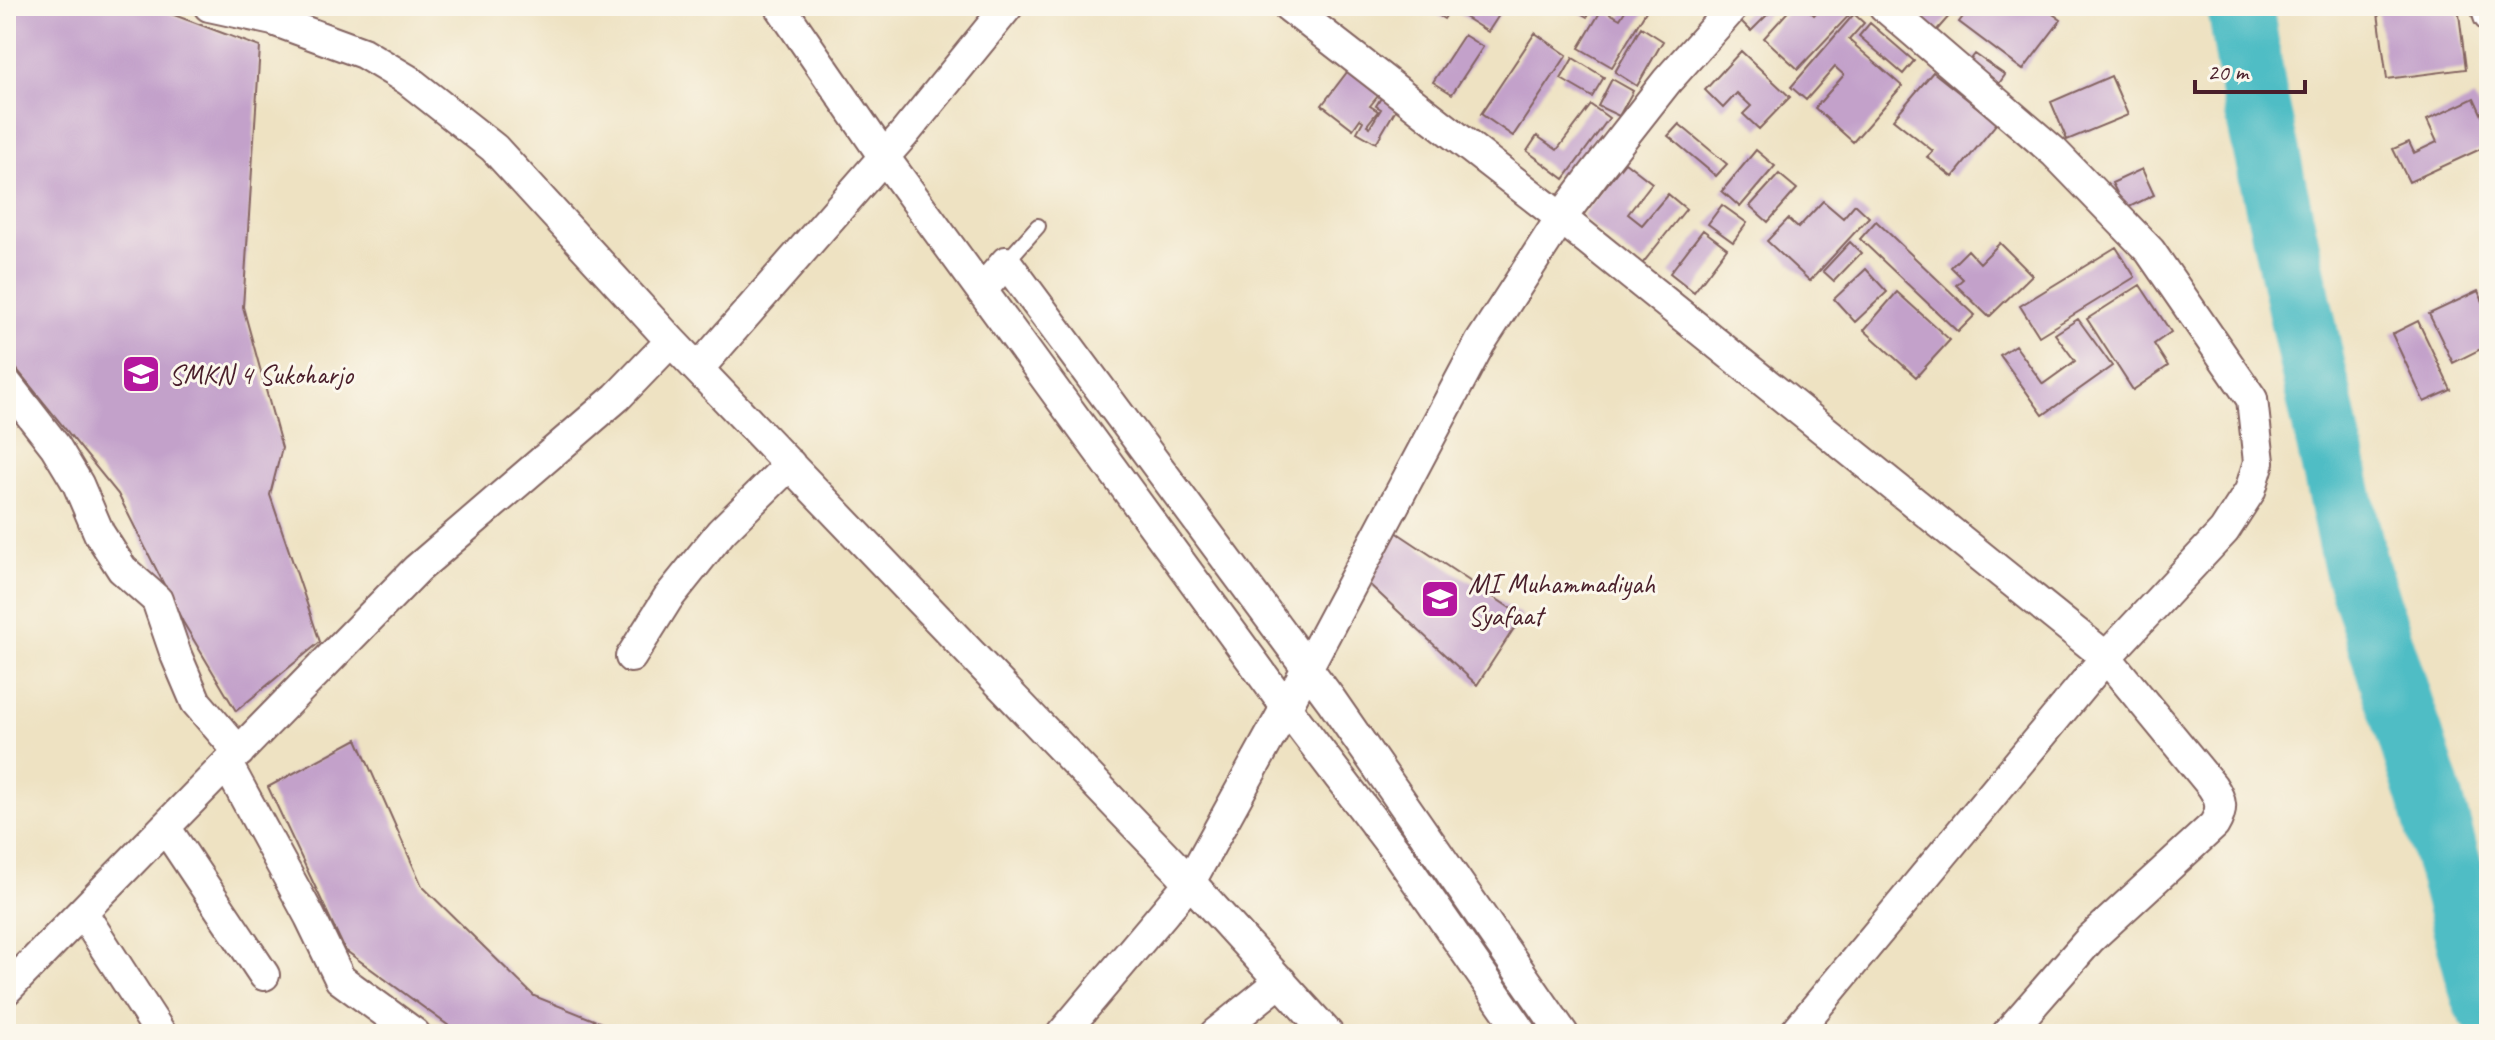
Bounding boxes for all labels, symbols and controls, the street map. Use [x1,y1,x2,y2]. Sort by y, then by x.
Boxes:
scale bar [2195,44,2305,94]
text: 20 m [2207,57,2250,87]
school or university icon: SMKN 4 Sukoharjo [120,353,162,395]
place label: SMKN 4 Sukoharjo [169,357,355,392]
place label: MI Muhammadiyah Syafaat [1468,566,1655,633]
school or university icon: MI Muhammadiyah Syafaat [1419,578,1461,620]

